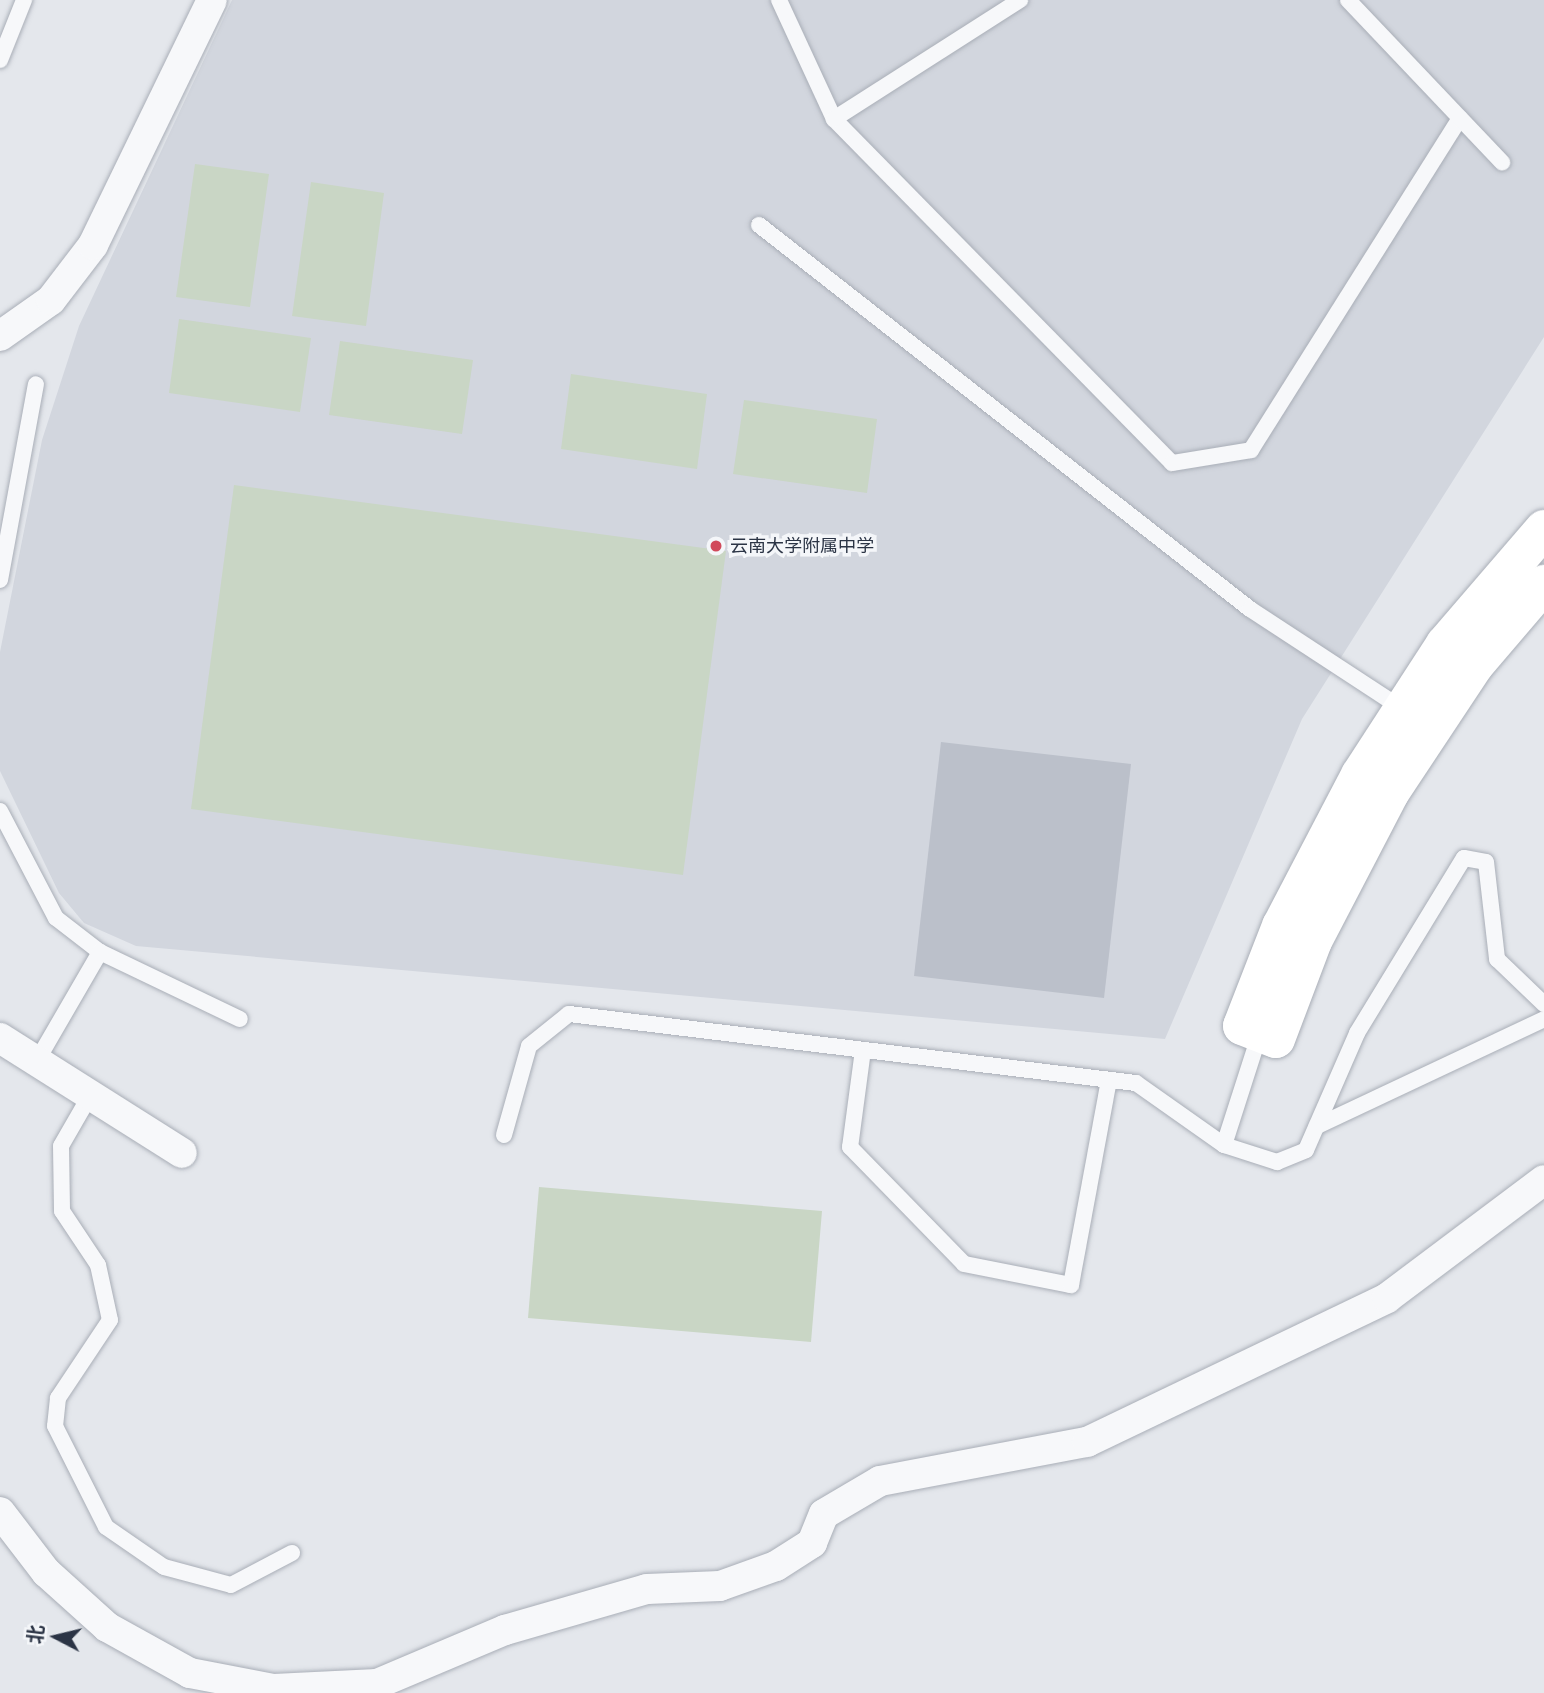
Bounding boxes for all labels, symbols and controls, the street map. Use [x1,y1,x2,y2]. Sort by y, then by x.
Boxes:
place label: 云南大学附属中学 [730,535,874,557]
marker: 云南大学附属中学 [708,538,724,554]
north arrow [21,1602,91,1672]
text: 北 [23,1624,47,1645]

